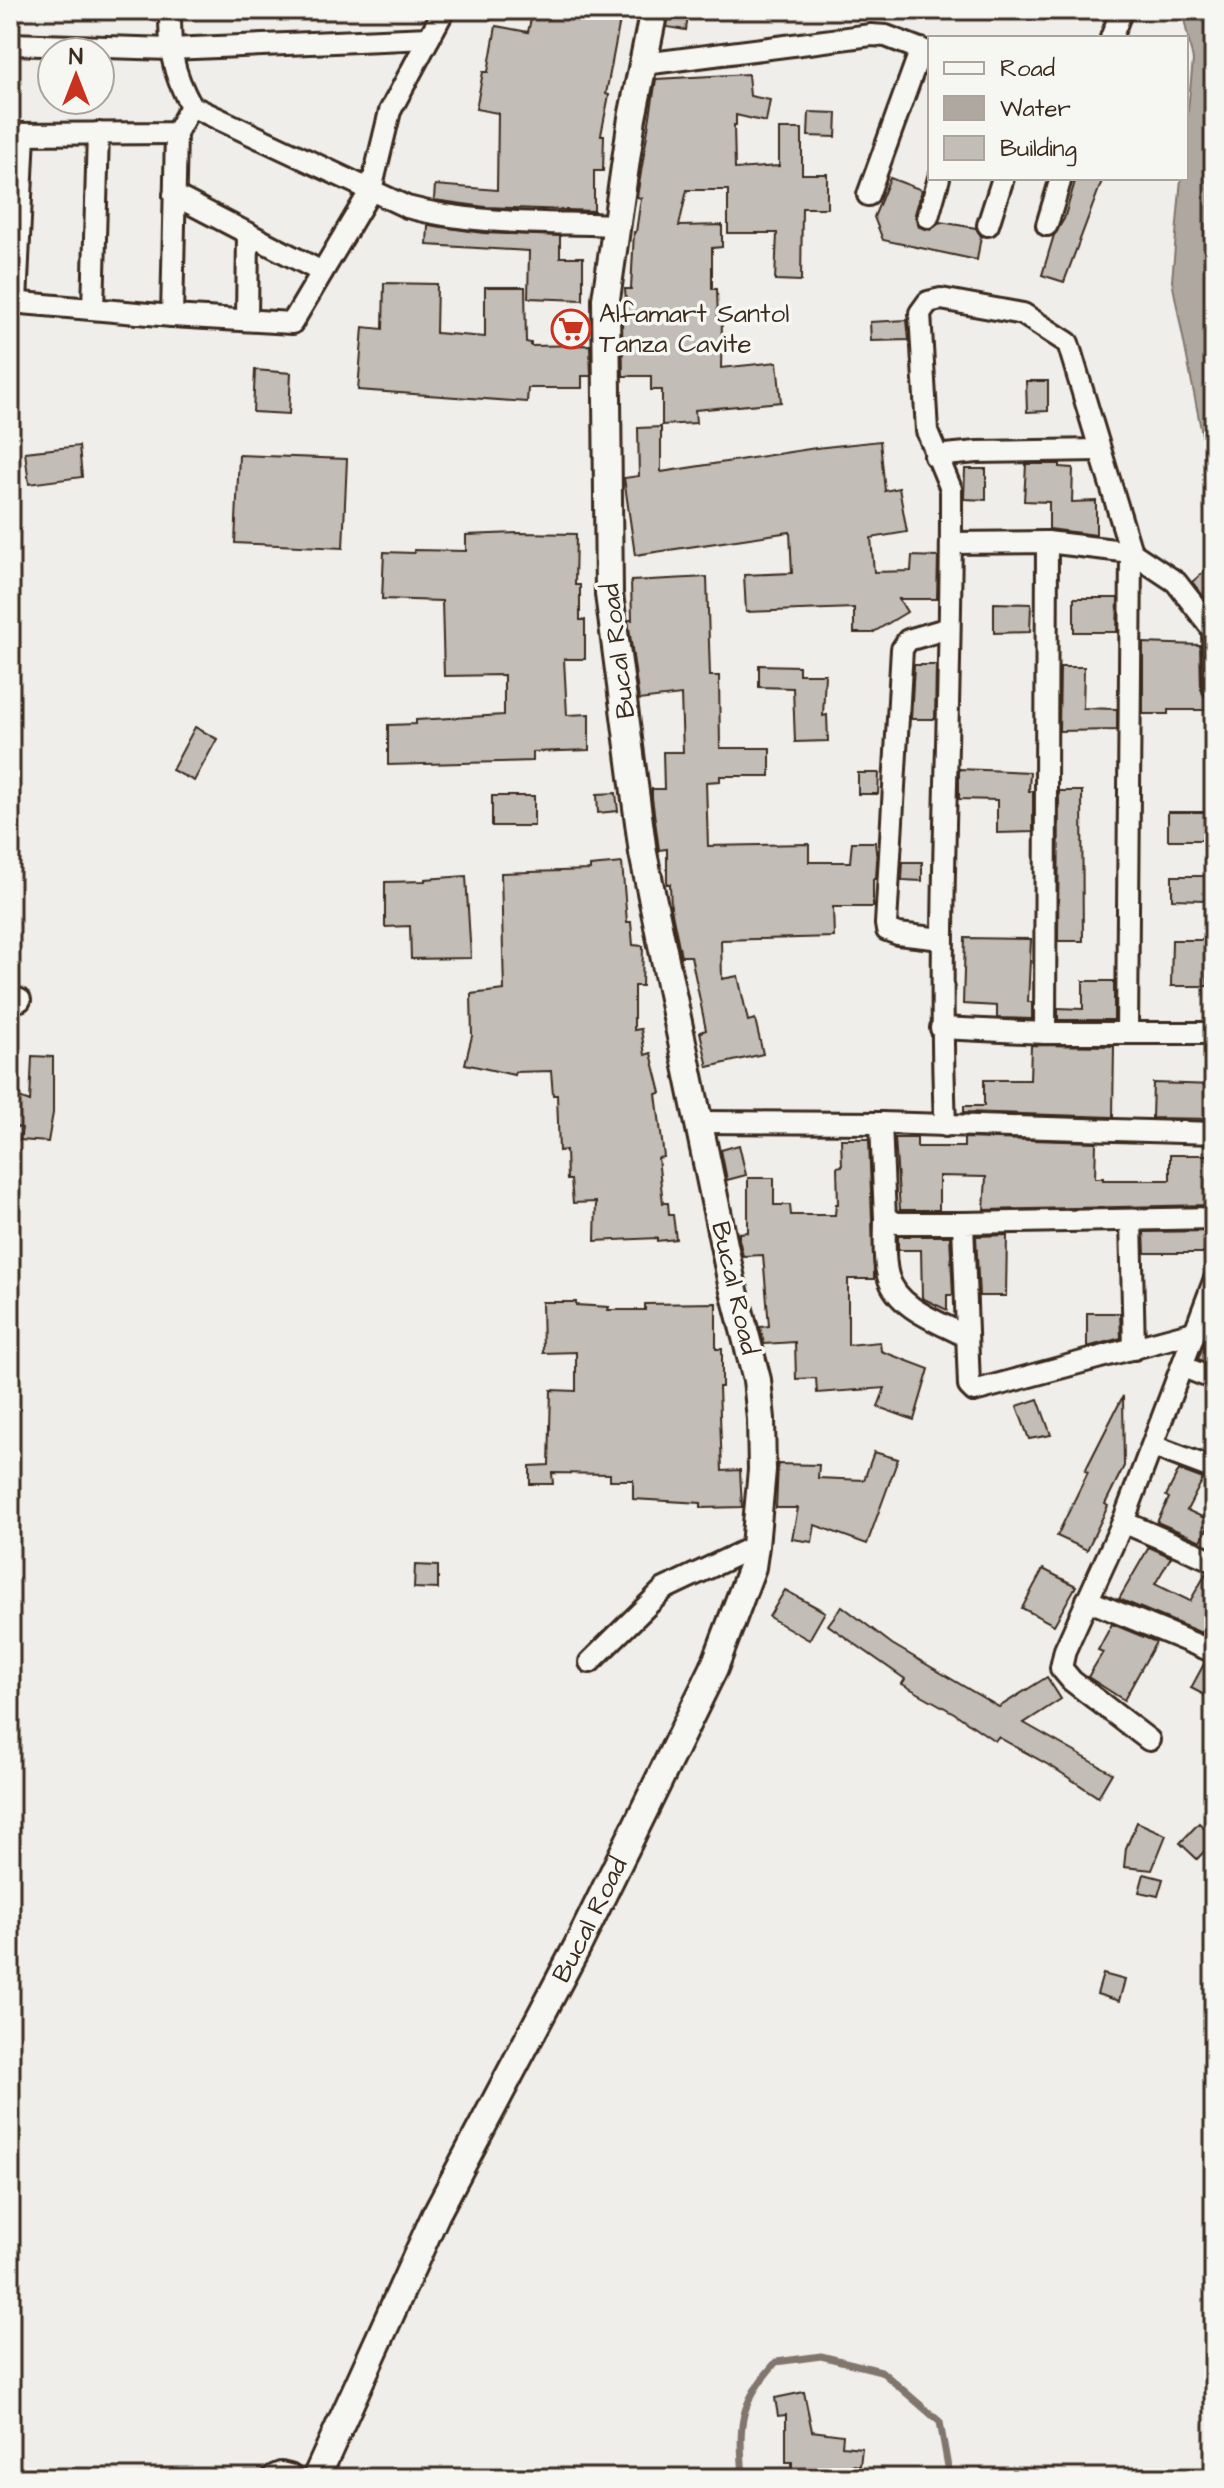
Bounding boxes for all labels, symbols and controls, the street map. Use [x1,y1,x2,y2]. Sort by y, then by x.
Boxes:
north arrow [36,36,116,116]
legend [928,36,1188,180]
text: N [69,42,83,73]
text: Road [1000,52,1055,86]
text: Water [1000,92,1071,126]
text: Building [1000,132,1077,167]
place label: Alfamart Santol Tanza Cavite [599,296,789,362]
supermarket icon: Alfamart Santol Tanza Cavite [550,308,592,350]
street label: Bucal Road [592,582,644,720]
street label: Bucal Road [702,1218,768,1358]
street label: Bucal Road [543,1851,636,1989]

